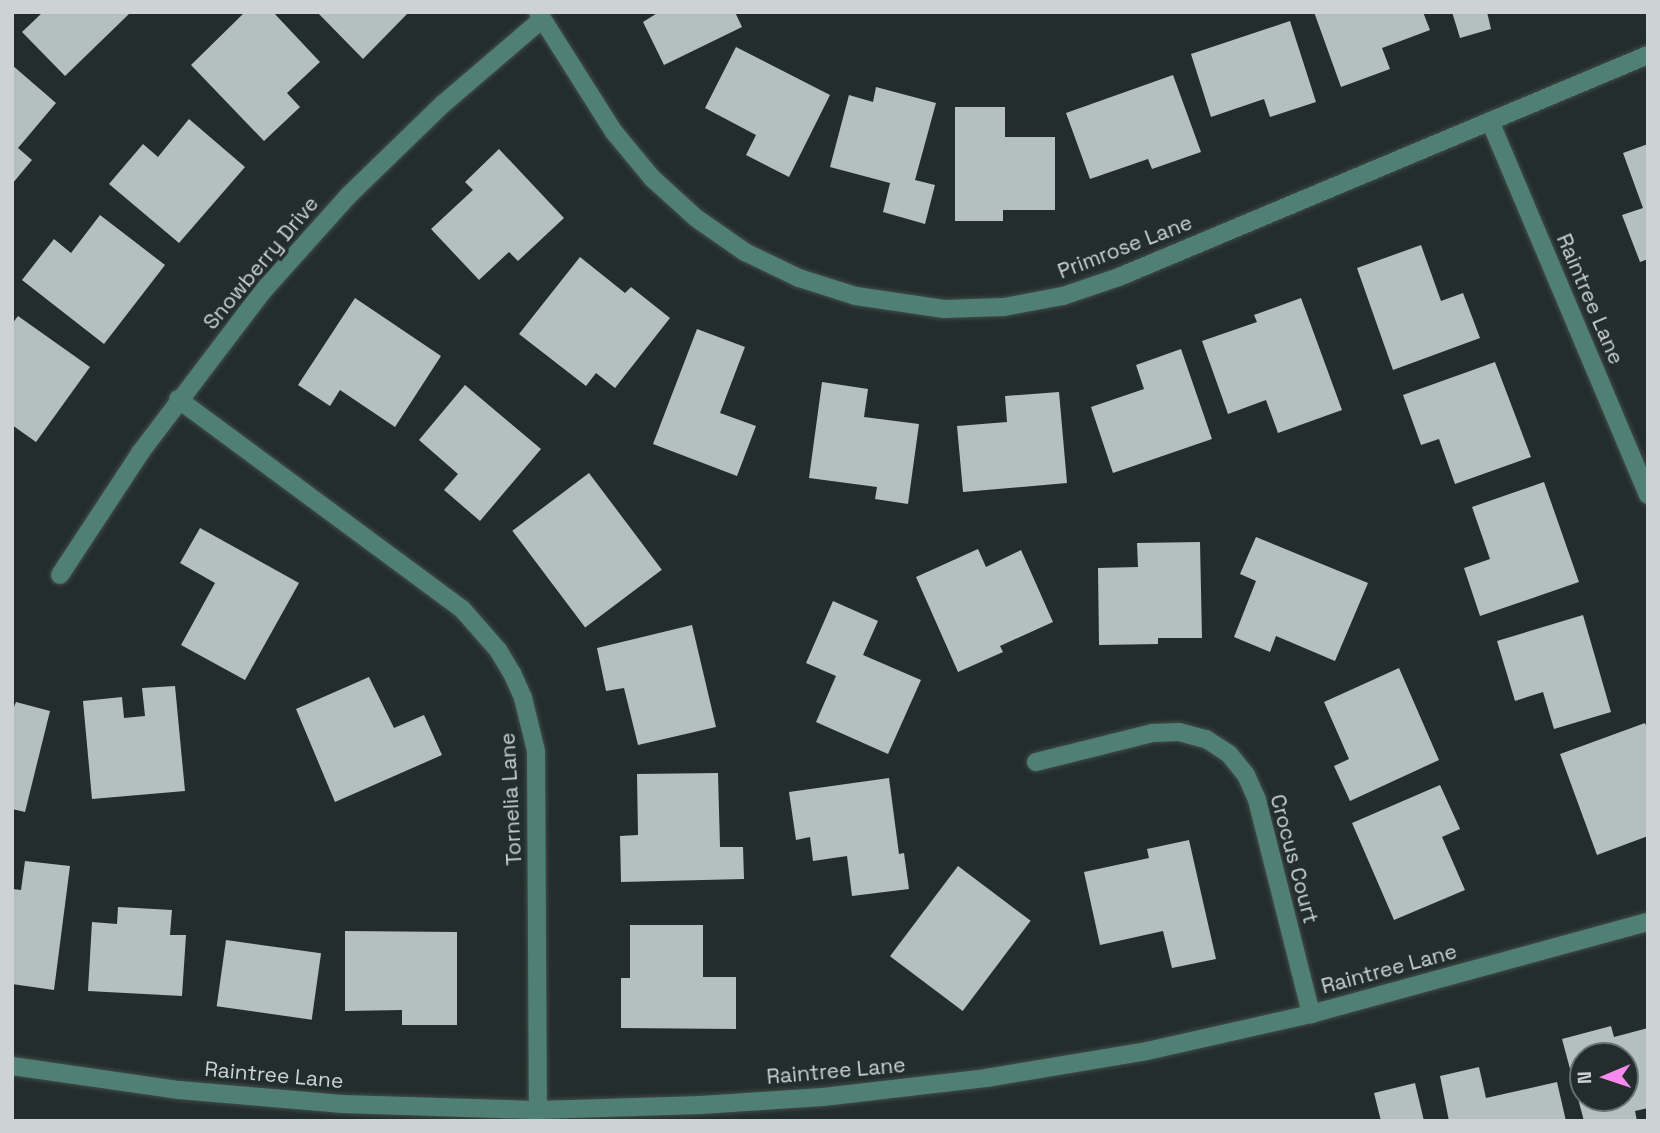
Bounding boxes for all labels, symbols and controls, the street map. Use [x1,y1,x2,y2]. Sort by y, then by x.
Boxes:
street label: Snowberry Drive [198,191,324,335]
street label: Primrose Lane [1054,210,1196,284]
street label: Raintree Lane [1551,230,1629,368]
street label: Tornelia Lane [495,732,527,866]
street label: Crocus Court [1265,792,1323,926]
street label: Raintree Lane [1318,939,1460,999]
north arrow [1569,1042,1639,1112]
street label: Raintree Lane [765,1052,907,1090]
street label: Raintree Lane [203,1056,345,1094]
text: N [1572,1071,1597,1084]

